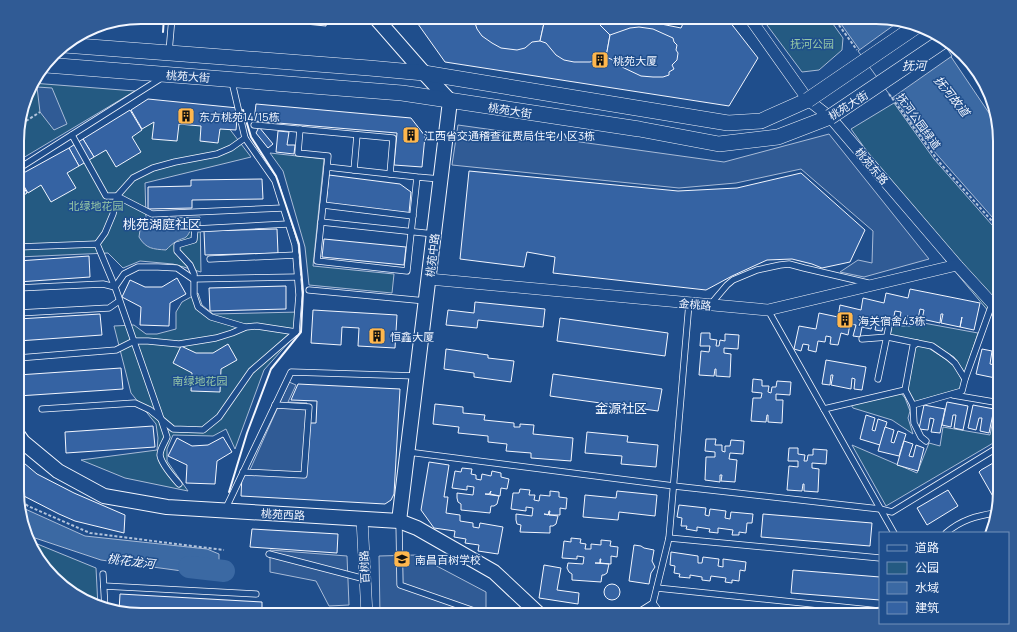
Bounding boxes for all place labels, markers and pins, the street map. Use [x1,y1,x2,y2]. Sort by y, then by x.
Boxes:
building icon: 桃苑大厦 [590,50,610,70]
place label: 桃苑大厦 [613,53,657,68]
building icon: 东方桃苑14/15栋 [176,106,196,126]
place label: 东方桃苑14/15栋 [199,109,280,124]
building icon: 江西省交通稽查征费局住宅小区3栋 [401,125,421,145]
place label: 江西省交通稽查征费局住宅小区3栋 [424,128,595,143]
building icon: 海关宿舍43栋 [835,310,855,330]
place label: 海关宿舍43栋 [858,313,926,328]
building icon: 恒鑫大厦 [367,326,387,346]
place label: 恒鑫大厦 [390,329,434,344]
school or university icon: 南昌百树学校 [392,549,412,569]
place label: 南昌百树学校 [415,552,481,567]

